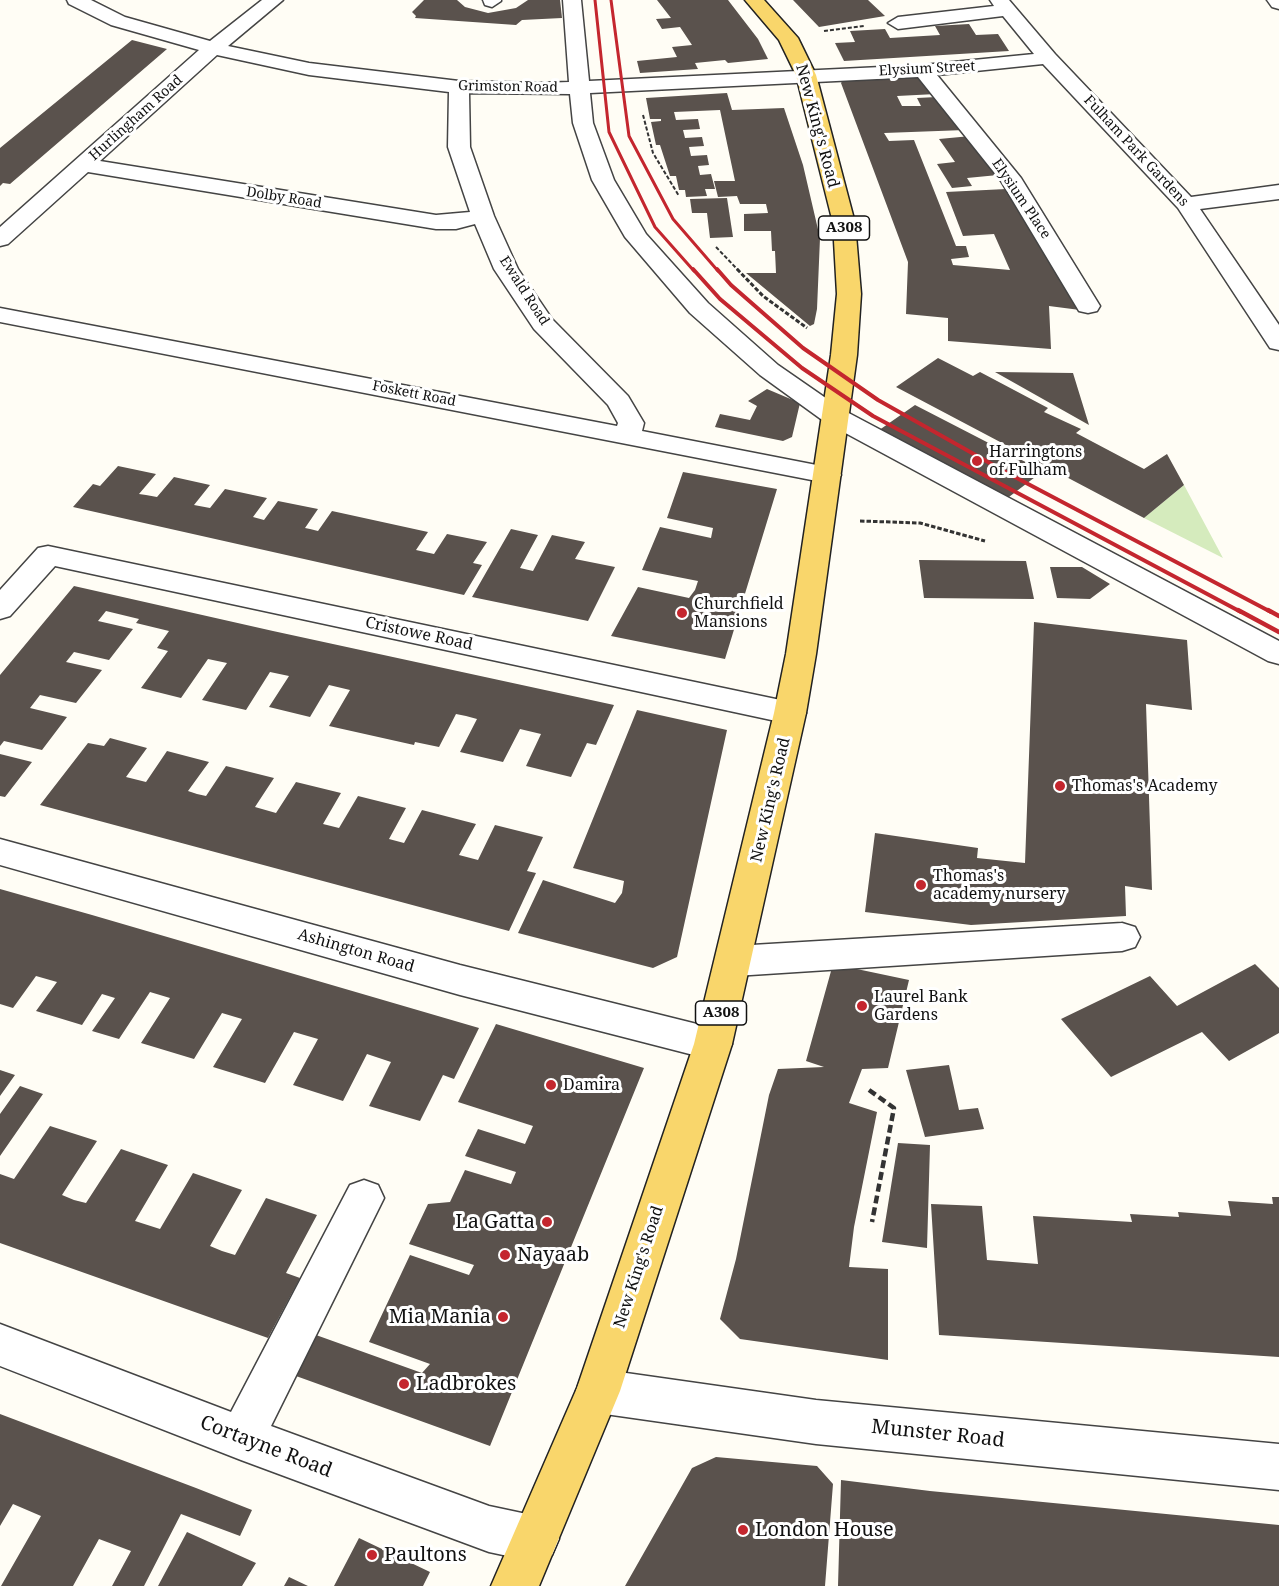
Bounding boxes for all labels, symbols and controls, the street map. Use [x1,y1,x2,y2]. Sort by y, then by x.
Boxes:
street label: Elysium Street [878,58,976,80]
street label: New King's Road [791,62,843,190]
street label: Hurlingham Road [86,72,186,164]
street label: Grimston Road [458,78,558,96]
street label: Fulham Park Gardens [1080,92,1192,210]
street label: Elysium Place [988,156,1054,242]
street label: Dolby Road [245,184,323,212]
road number: A308 [818,216,870,240]
street label: Ewald Road [495,253,553,329]
street label: Foskett Road [371,378,457,410]
place label: Harringtons of Fulham [989,442,1082,480]
marker: Harringtons of Fulham [970,454,984,468]
place label: Churchfield Mansions [694,594,784,632]
marker: Churchfield Mansions [675,606,689,620]
street label: Cristowe Road [363,613,475,655]
street label: New King's Road [747,736,795,864]
place label: Thomas's Academy [1072,776,1218,796]
marker: Thomas's Academy [1053,779,1067,793]
place label: Thomas's academy nursery [933,866,1066,904]
marker: Thomas's academy nursery [914,878,928,892]
street label: Ashington Road [295,925,417,977]
place label: Laurel Bank Gardens [874,987,968,1025]
marker: Laurel Bank Gardens [855,999,869,1013]
road number: A308 [696,1001,746,1025]
place label: Damira [563,1075,620,1095]
marker: Damira [544,1078,558,1092]
street label: New King's Road [610,1203,668,1331]
place label: La Gatta [455,1210,535,1234]
marker: La Gatta [540,1215,554,1229]
place label: Nayaab [517,1243,589,1267]
marker: Nayaab [498,1248,512,1262]
place label: Mia Mania [389,1305,491,1329]
marker: Mia Mania [496,1310,510,1324]
place label: Ladbrokes [416,1372,516,1396]
marker: Ladbrokes [397,1377,411,1391]
street label: Cortayne Road [197,1411,335,1483]
street label: Munster Road [870,1415,1006,1453]
place label: London House [755,1518,894,1542]
marker: London House [736,1523,750,1537]
place label: Paultons [384,1543,467,1567]
marker: Paultons [365,1548,379,1562]

